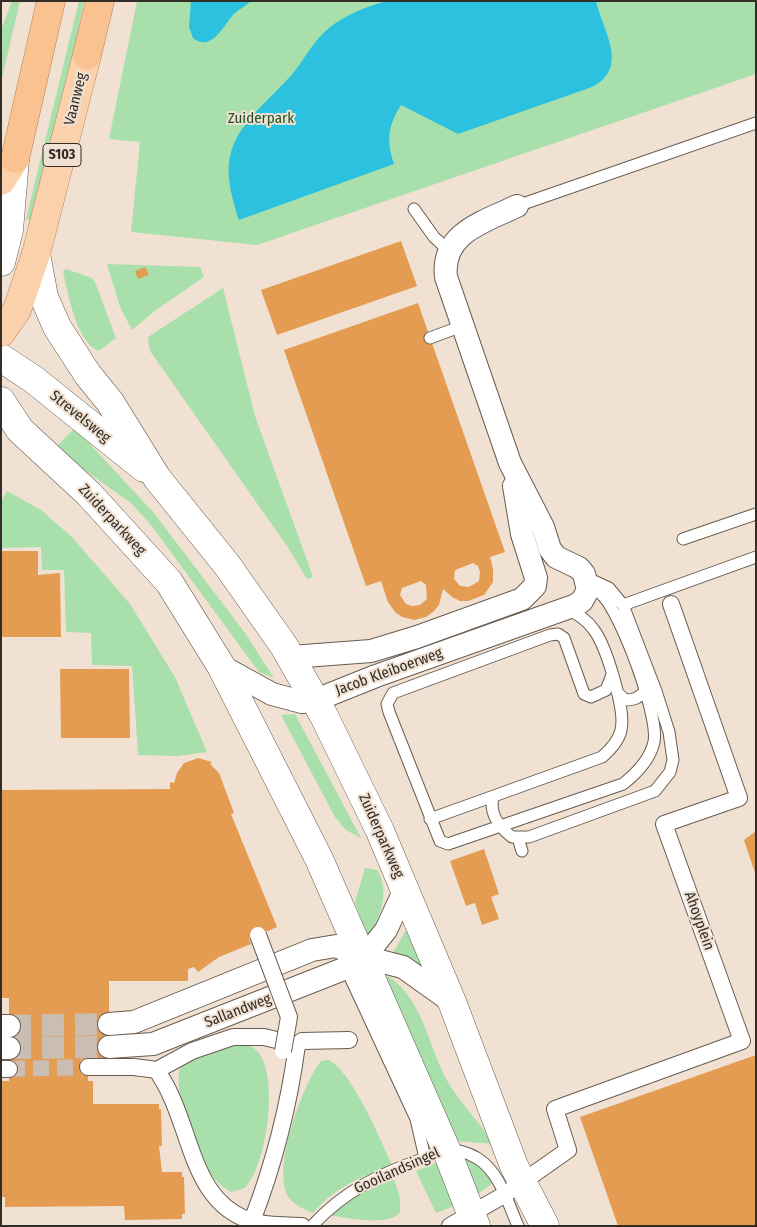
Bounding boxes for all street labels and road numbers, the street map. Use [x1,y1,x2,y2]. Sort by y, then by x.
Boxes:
street label: Vaanweg [61,71,91,127]
road number: S103 [43,144,81,166]
street label: Strevelsweg [46,387,114,447]
street label: Zuiderparkweg [74,481,150,559]
street label: Jacob Kleiboerweg [333,644,445,700]
street label: Zuiderparkweg [354,791,408,881]
street label: Ahoyplein [680,889,718,953]
street label: Sallandweg [202,990,274,1032]
street label: Gooilandsingel [351,1144,443,1198]

